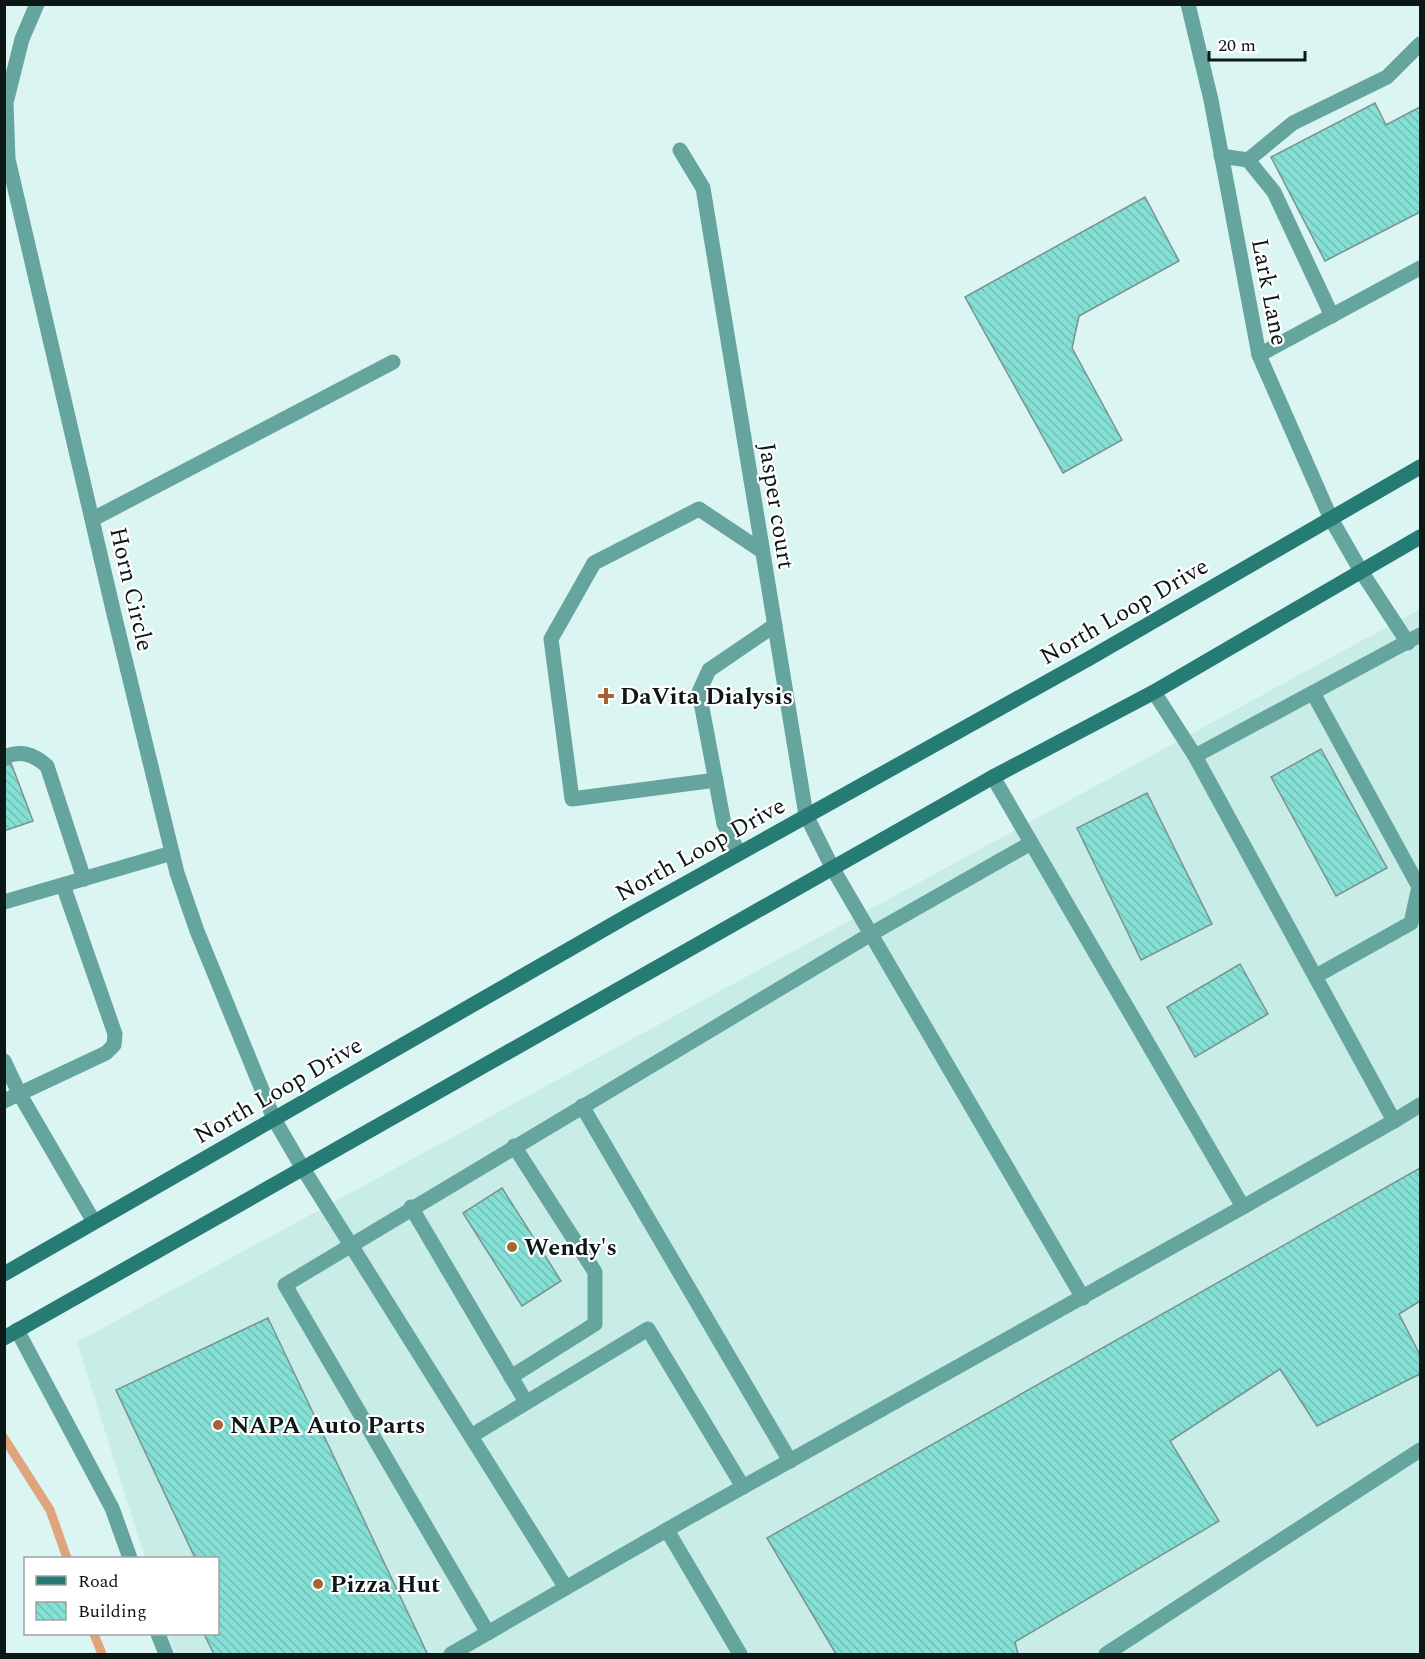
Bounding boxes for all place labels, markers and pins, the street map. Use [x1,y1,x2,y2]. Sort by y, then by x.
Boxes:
place label: DaVita Dialysis [620,679,793,715]
marker: DaVita Dialysis [597,687,615,705]
place label: Wendy's [524,1230,617,1266]
marker: Wendy's [505,1240,519,1254]
place label: NAPA Auto Parts [230,1408,426,1444]
marker: NAPA Auto Parts [211,1418,225,1432]
place label: Pizza Hut [330,1567,440,1603]
marker: Pizza Hut [311,1577,325,1591]

